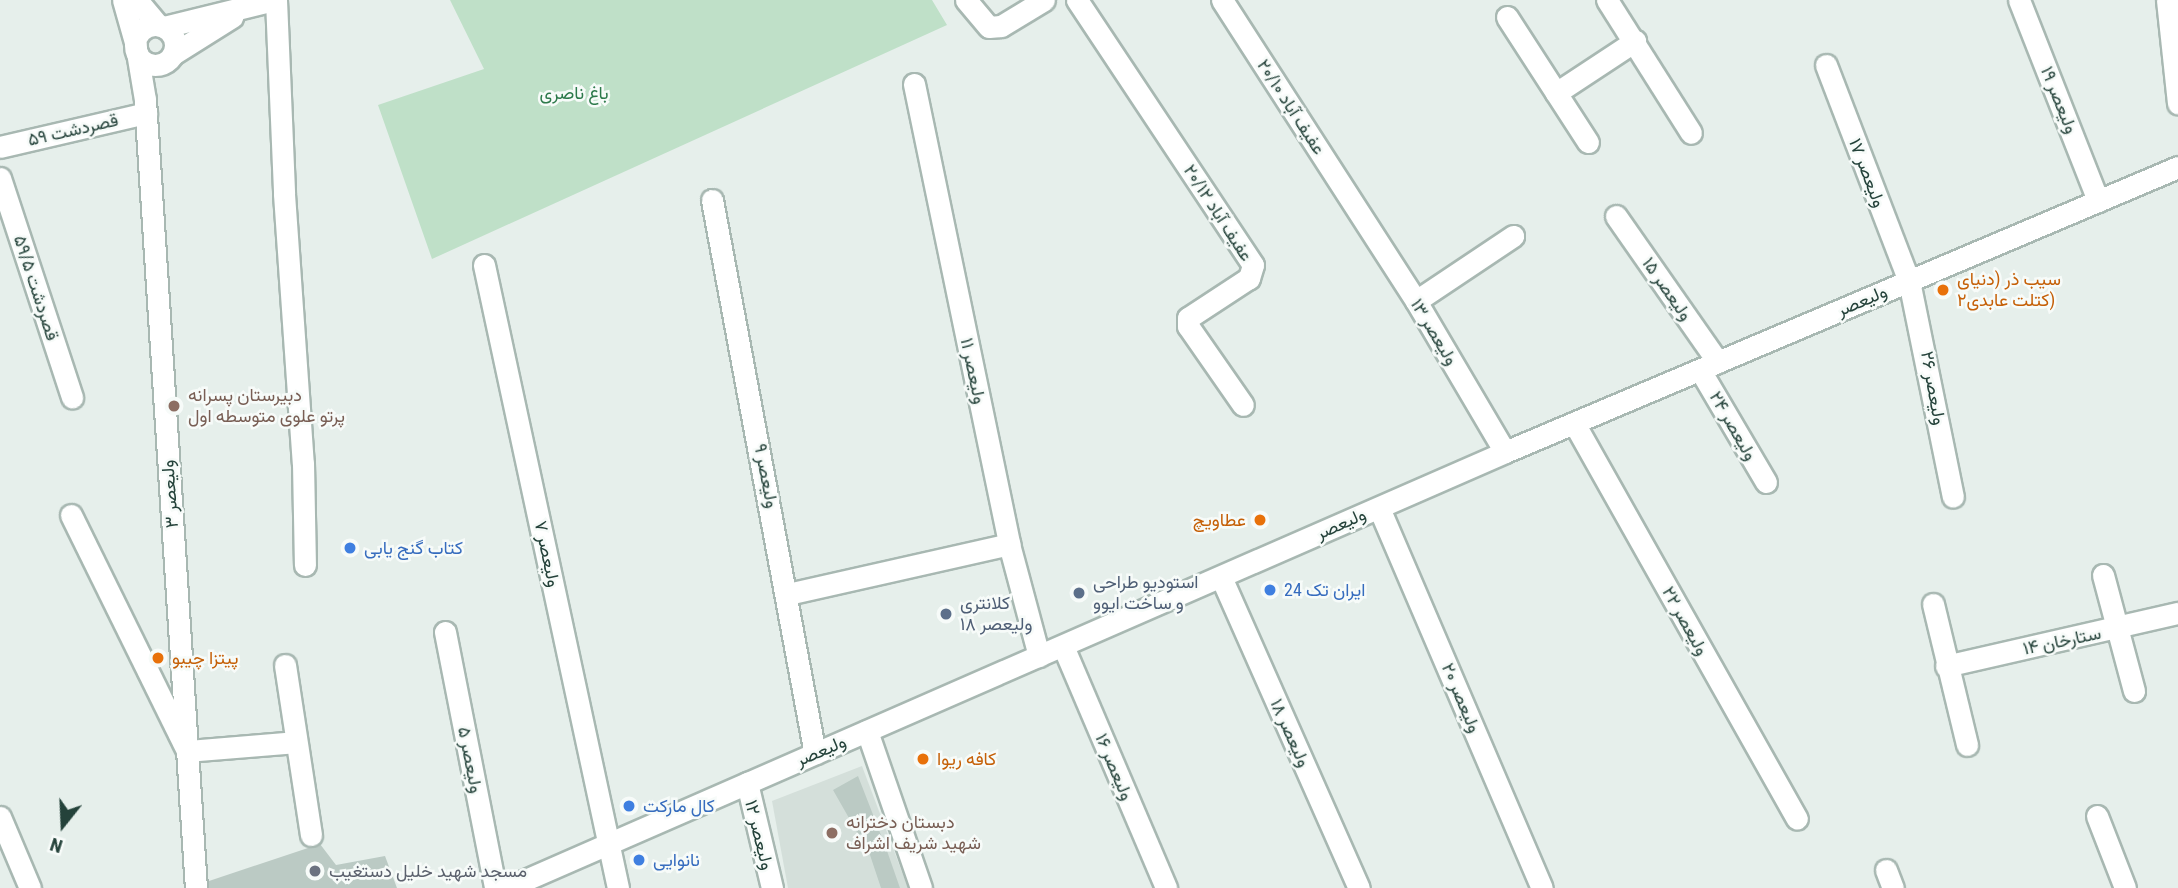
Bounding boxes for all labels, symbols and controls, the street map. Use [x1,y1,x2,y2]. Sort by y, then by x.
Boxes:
street label: عفیف آباد ۲۰/۱۰ [1252,55,1330,159]
street label: ۱۹ ولیعصر [2036,63,2082,137]
park label: باغ ناصری [539,82,609,104]
street label: ۵۹ قصردشت [26,109,120,151]
street label: ۱۷ ولیعصر [1844,135,1890,211]
street label: عفیف آباد ۲۰/۱۲ [1179,161,1257,265]
street label: ۵۹/۵ قصردشت [9,233,63,343]
street label: ۱۵ ولیعصر [1637,253,1697,325]
place label: سیب ذر (دنیای کتلت عابدی۲) [1957,269,2061,312]
street label: ولیعصر [1834,281,1890,321]
marker: سیب ذر (دنیای کتلت عابدی۲) [1935,282,1951,298]
street label: ۱۳ ولیعصر [1406,295,1462,369]
street label: ۱۱ ولیعصر [955,336,991,406]
street label: ۲۶ ولیعصر [1916,349,1950,427]
place label: دبیرستان پسرانه پرتو علوی متوسطه اول [188,385,345,428]
street label: ۲۴ ولیعصر [1705,388,1761,464]
marker: دبیرستان پسرانه پرتو علوی متوسطه اول [166,398,182,414]
street label: ۹ ولیعصر [749,442,783,510]
street label: ۳ ولیعصر [157,459,183,529]
street label: ولیعصر [1313,503,1369,545]
place label: عطاویچ [1193,509,1246,531]
marker: عطاویچ [1252,512,1268,528]
street label: ۷ ولیعصر [529,519,565,589]
place label: کتاب گنج یابی [364,537,463,559]
marker: کتاب گنج یابی [342,540,358,556]
place label: استودیو طراحی و ساخت ایوو [1093,572,1199,614]
place label: ایران تک 24 [1284,579,1365,601]
marker: ایران تک 24 [1262,582,1278,598]
street label: ۲۲ ولیعصر [1657,583,1713,659]
marker: استودیو طراحی و ساخت ایوو [1071,585,1087,601]
place label: کلانتری ۱۸ ولیعصر [960,593,1032,636]
marker: کلانتری ۱۸ ولیعصر [938,606,954,622]
street label: ۱۴ ستارخان [2021,622,2103,660]
place label: پیتزا چیبو [172,647,239,669]
marker: پیتزا چیبو [150,650,166,666]
street label: ۲۰ ولیعصر [1437,660,1485,736]
street label: ۱۸ ولیعصر [1265,696,1315,770]
street label: ۵ ولیعصر [453,725,487,795]
street label: ۱۶ ولیعصر [1090,730,1138,804]
street label: ولیعصر [793,731,849,771]
place label: کافه ریوا [937,748,996,770]
marker: کافه ریوا [915,751,931,767]
north arrow [28,790,98,860]
place label: کال مارکت [643,795,715,817]
marker: کال مارکت [621,798,637,814]
street label: ۱۲ ولیعصر [740,798,778,872]
place label: دبستان دخترانه شهید شریف اشراف [846,812,981,854]
marker: دبستان دخترانه شهید شریف اشراف [824,825,840,841]
text: N [47,833,65,858]
place label: نانوایی [653,849,700,871]
marker: نانوایی [631,852,647,868]
place label: مسجد شهید خلیل دستغیب [329,860,527,882]
marker: مسجد شهید خلیل دستغیب [307,863,323,879]

